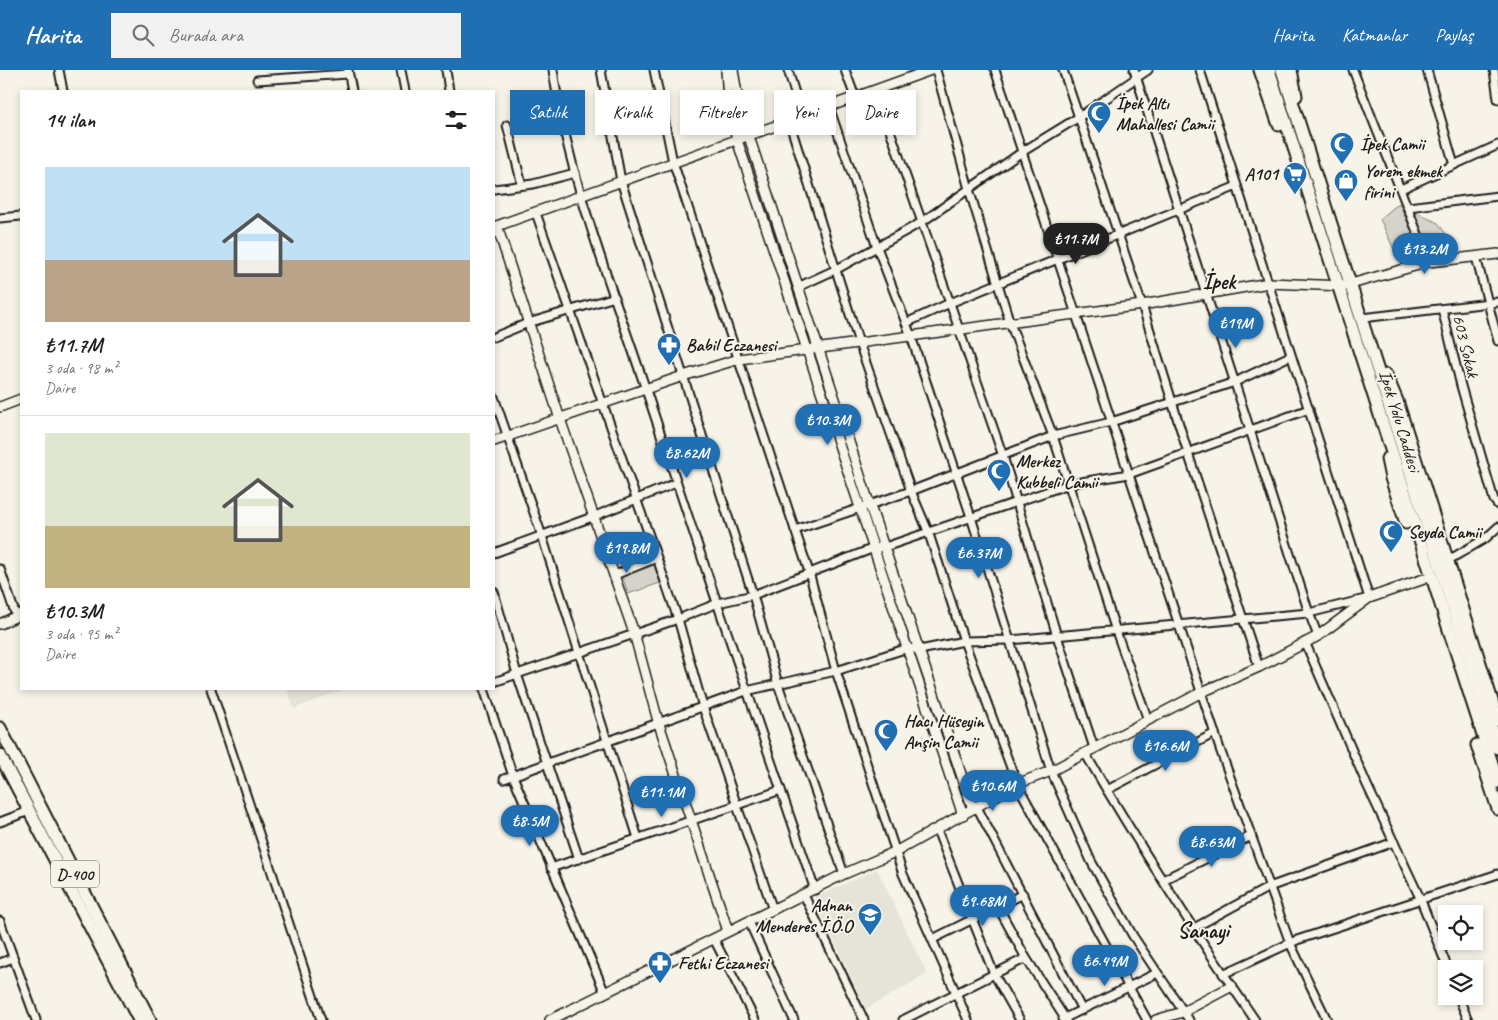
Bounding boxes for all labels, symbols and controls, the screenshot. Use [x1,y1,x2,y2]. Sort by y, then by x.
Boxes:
search box [111,13,461,58]
text: Harita [25,20,81,50]
icon: search [129,21,157,49]
text: Burada ara [169,23,243,47]
text: Harita [1273,24,1314,46]
text: Katmanlar [1342,24,1407,46]
text: Paylaş [1435,24,1473,46]
chip: Satılık [510,90,585,135]
chip: Kiralık [595,90,670,135]
chip: Filtreler [680,90,764,135]
chip: Yeni [774,90,836,135]
chip: Daire [846,90,916,135]
place label: İpek Altı Mahallesi Camii [1116,92,1216,135]
mosque icon: İpek Altı Mahallesi Camii [1086,100,1112,134]
icon: filters [442,106,470,134]
text: 14 ilan [45,107,95,133]
mosque icon: İpek Camii [1329,131,1355,165]
place label: İpek Camii [1360,133,1427,155]
place label: Yorem ekmek firini [1364,160,1444,203]
supermarket icon: A101 [1282,161,1308,195]
place label: A101 [1245,163,1280,185]
shop icon: Yorem ekmek firini [1333,168,1359,202]
icon: home [213,200,303,290]
pin: ₺11.7M [1035,222,1117,265]
text: ₺11.7M [1054,229,1098,249]
pin: ₺13.2M [1384,232,1466,275]
text: ₺13.2M [1403,239,1447,259]
district label: İpek [1203,268,1237,296]
pin: ₺19M [1206,306,1266,349]
street label: 603 Sokak [1448,312,1485,381]
text: ₺19M [1219,313,1253,333]
text: ₺11.7M [45,332,102,358]
pharmacy icon: Babil Eczanesi [656,332,682,366]
place label: Babil Eczanesi [686,334,779,356]
text: 3 oda · 98 m² [45,358,118,378]
street label: İpek Yolu Caddesi [1374,367,1427,477]
text: Daire [45,378,75,398]
pin: ₺10.3M [787,404,869,446]
text: ₺10.3M [806,410,850,430]
pin: ₺8.62M [646,436,728,479]
text: ₺8.62M [665,443,709,463]
place label: Merkez Kubbeli Camii [1016,450,1100,493]
mosque icon: Merkez Kubbeli Camii [986,458,1012,492]
icon: home [213,465,303,555]
mosque icon: Seyda Camii [1378,519,1404,553]
place label: Seyda Camii [1408,521,1484,543]
pin: ₺19.8M [586,532,668,574]
pin: ₺6.37M [938,536,1020,579]
text: ₺19.8M [605,538,649,558]
text: ₺6.37M [957,543,1001,563]
text: ₺10.3M [45,598,102,624]
text: 3 oda · 95 m² [45,624,118,644]
text: Daire [45,644,75,664]
place label: Hacı Hüseyin Anşin Camii [904,710,986,753]
mosque icon: Hacı Hüseyin Anşin Camii [873,718,899,752]
pin: ₺16.6M [1125,730,1207,772]
text: ₺16.6M [1144,736,1188,756]
pin: ₺10.6M [952,770,1034,812]
pin: ₺11.1M [621,776,703,818]
text: ₺10.6M [971,776,1015,796]
text: ₺11.1M [640,782,684,802]
pin: ₺8.5M [495,804,565,847]
text: ₺8.5M [512,811,548,831]
pin: ₺8.63M [1171,826,1253,868]
text: ₺8.63M [1190,832,1234,852]
road number: D-400 [51,861,99,888]
pin: ₺9.68M [942,884,1024,927]
text: ₺9.68M [961,891,1005,911]
place label: Adnan Menderes İ.Ö.O [756,894,855,937]
school or university icon: Adnan Menderes İ.Ö.O [857,902,883,936]
map controls [1438,905,1483,1005]
button: locate [1438,905,1483,950]
district label: Sanayi [1177,917,1231,945]
pin: ₺6.49M [1064,944,1146,987]
pharmacy icon: Fethi Eczanesi [647,950,673,984]
text: ₺6.49M [1083,951,1127,971]
place label: Fethi Eczanesi [678,952,771,974]
button: layers [1438,960,1483,1005]

